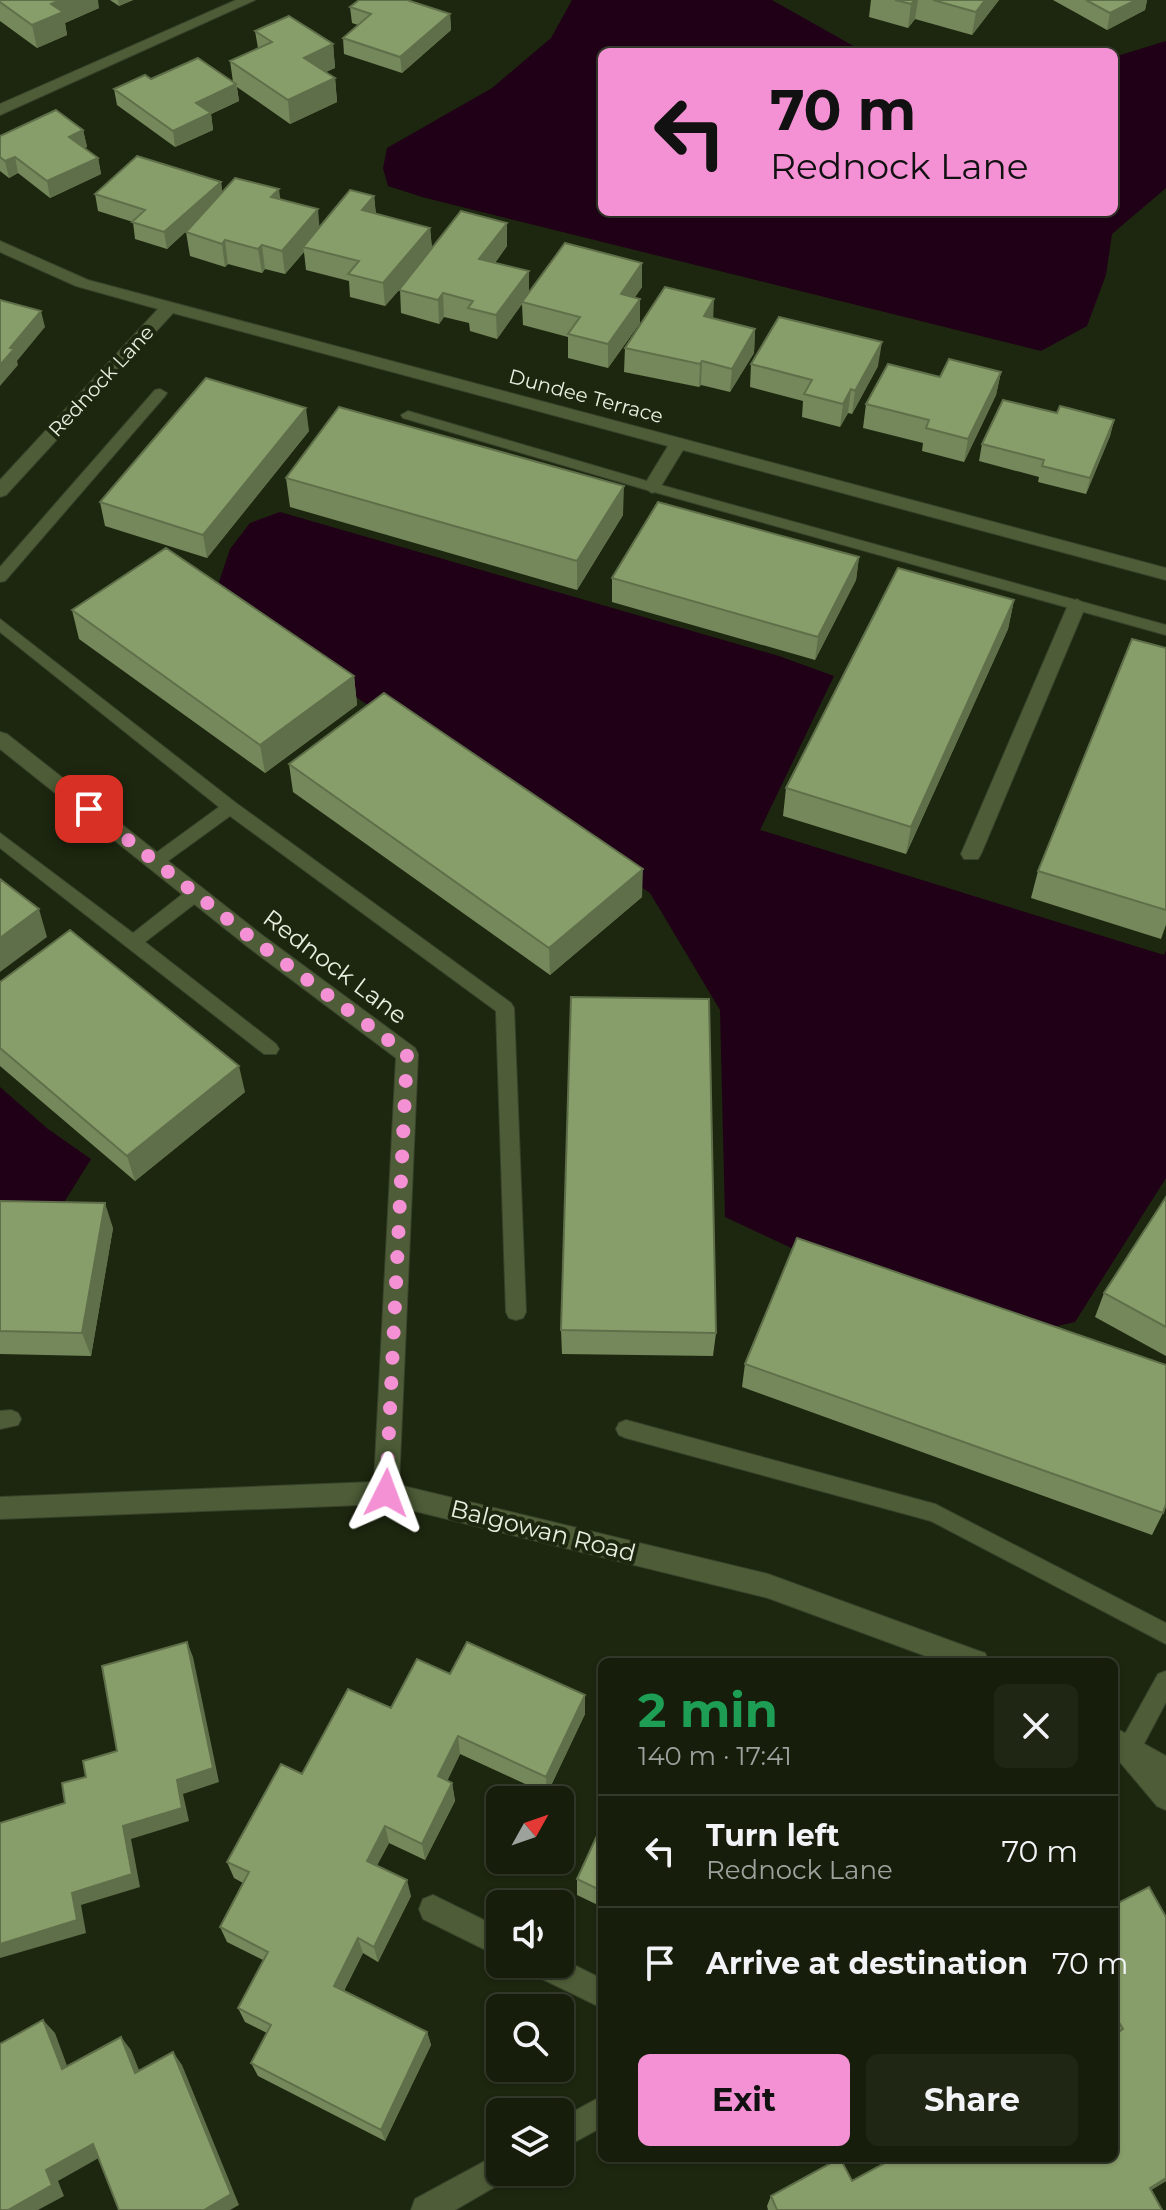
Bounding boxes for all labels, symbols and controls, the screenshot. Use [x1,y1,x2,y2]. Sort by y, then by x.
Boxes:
text: 70 m [770,76,916,144]
icon: left [638,80,742,184]
text: Rednock Lane [770,144,1029,188]
street label: Rednock Lane [43,320,159,442]
street label: Dundee Terrace [506,364,666,428]
pin [55,775,123,843]
icon: arrive [67,787,111,831]
street label: Rednock Lane [258,903,413,1030]
position arrow [344,1451,428,1535]
street label: Balgowan Road [447,1493,639,1568]
text: 2 min [638,1681,778,1739]
button: close [994,1684,1078,1768]
text: 140 m · 17:41 [638,1740,792,1772]
north arrow [486,1786,574,1874]
map controls [486,1786,574,2186]
text: Turn left [706,1817,839,1854]
icon: left [638,1829,682,1873]
text: 70 m [1001,1833,1078,1870]
text: Rednock Lane [706,1854,893,1886]
button: sound [486,1890,574,1978]
icon: arrive [638,1941,682,1985]
text: Arrive at destination [706,1945,1028,1982]
text: 70 m [1052,1945,1129,1982]
button: search [486,1994,574,2082]
button: Exit [638,2054,850,2146]
button: Share [866,2054,1078,2146]
button: layers [486,2098,574,2186]

